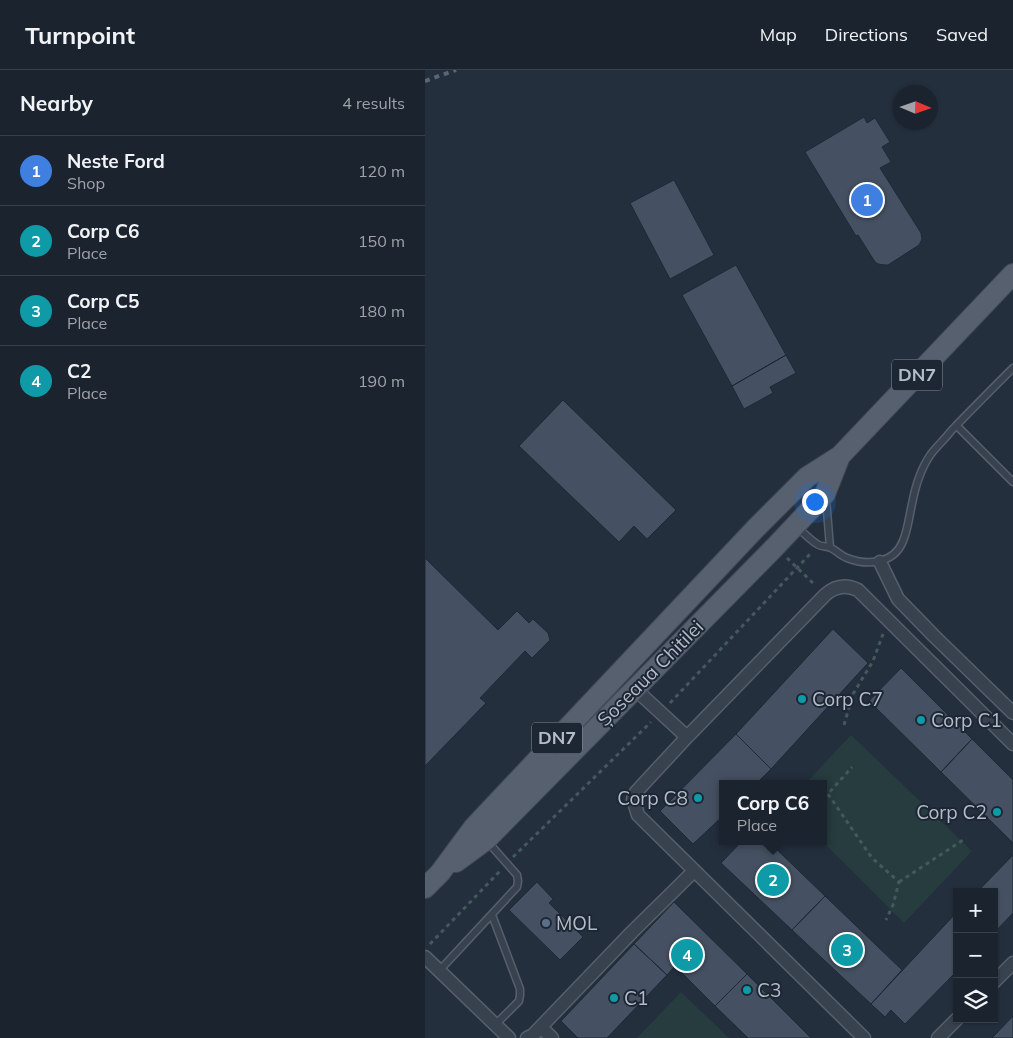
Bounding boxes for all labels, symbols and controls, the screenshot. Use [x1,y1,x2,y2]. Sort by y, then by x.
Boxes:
text: Turnpoint [25,20,135,50]
text: Map [760,23,797,46]
text: Directions [825,23,908,46]
text: Saved [936,23,988,46]
north arrow [893,85,938,130]
text: Nearby [20,90,93,116]
text: 4 results [342,93,405,113]
text: Neste Ford [67,149,165,173]
text: 1 [31,161,41,181]
text: 120 m [358,161,405,181]
text: Shop [67,173,105,193]
pin: 1 [851,181,883,219]
text: Corp C6 [67,219,139,243]
text: 2 [31,231,41,251]
text: 150 m [358,231,405,251]
text: Place [67,243,107,263]
text: Corp C5 [67,289,139,313]
text: 3 [31,301,41,321]
text: 180 m [358,301,405,321]
text: Place [67,313,107,333]
text: C2 [67,359,91,383]
road number: DN7 [892,360,942,390]
text: 4 [31,371,41,391]
text: 190 m [358,371,405,391]
text: Place [67,383,107,403]
your location [802,489,828,515]
street label: Șoseaua Chitilei [592,615,709,732]
place label: Corp C7 [812,687,883,711]
marker: Corp C7 [796,693,808,705]
place label: Corp C1 [931,708,1002,732]
marker: Corp C1 [915,714,927,726]
road number: DN7 [532,722,582,754]
popup [719,780,827,845]
place label: Corp C8 [617,786,688,810]
text: Corp C6 [737,791,809,815]
marker: Corp C8 [692,792,704,804]
place label: Corp C2 [916,800,987,824]
marker: Corp C2 [991,806,1003,818]
text: Place [737,815,777,835]
pin: 2 [757,861,789,899]
map controls [953,888,998,1023]
button: + [953,888,998,933]
place label: MOL [556,911,598,935]
marker: MOL [540,917,552,929]
pin: 3 [831,931,863,969]
button: − [953,933,998,978]
pin: 4 [671,936,703,974]
place label: C3 [757,978,781,1002]
button: layers [953,978,998,1023]
marker: C3 [741,984,753,996]
place label: C1 [624,986,648,1010]
marker: C1 [608,992,620,1004]

